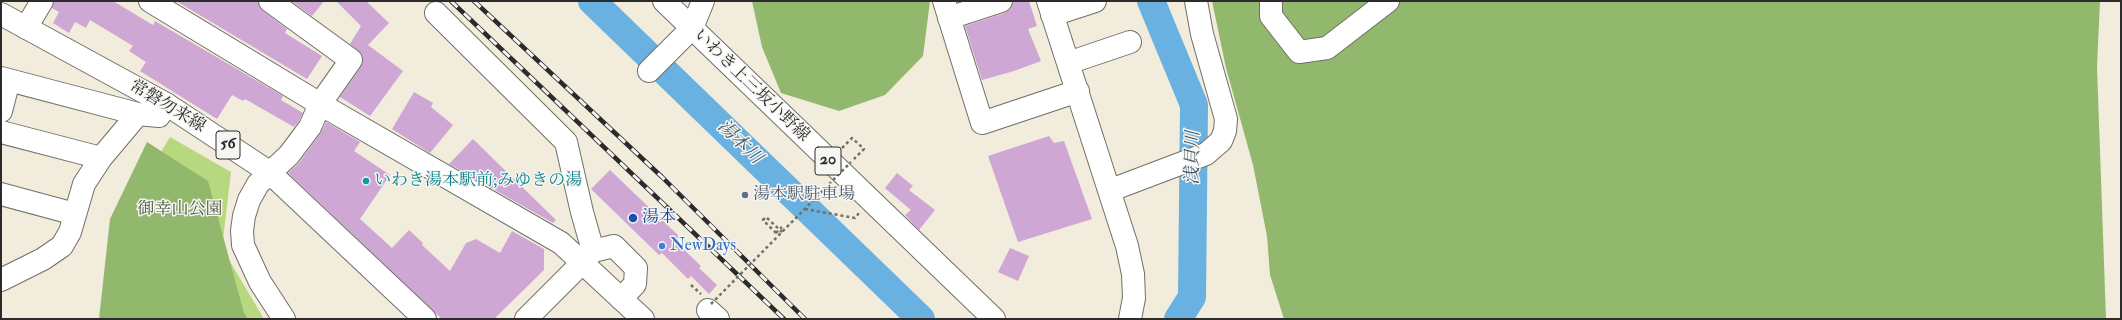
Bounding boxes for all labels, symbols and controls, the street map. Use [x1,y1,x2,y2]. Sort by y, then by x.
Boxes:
street label: いわき上三坂小野線 [689,26,813,146]
street label: 常磐勿来線 [125,76,209,138]
water label: 湯本川 [712,116,766,170]
road number: 56 [216,131,240,159]
water label: 浅貝川 [1183,131,1205,185]
road number: 20 [815,147,841,175]
place label: いわき湯本駅前;みゆきの湯 [374,171,582,191]
marker: いわき湯本駅前;みゆきの湯 [361,176,371,186]
place label: 湯本駅駐車場 [753,185,855,205]
marker: 湯本駅駐車場 [740,190,750,200]
park label: 御幸山公園 [138,200,222,220]
place label: 湯本 [642,208,676,228]
marker: 湯本 [627,212,639,224]
place label: NewDays [670,236,736,256]
marker: NewDays [657,241,667,251]

